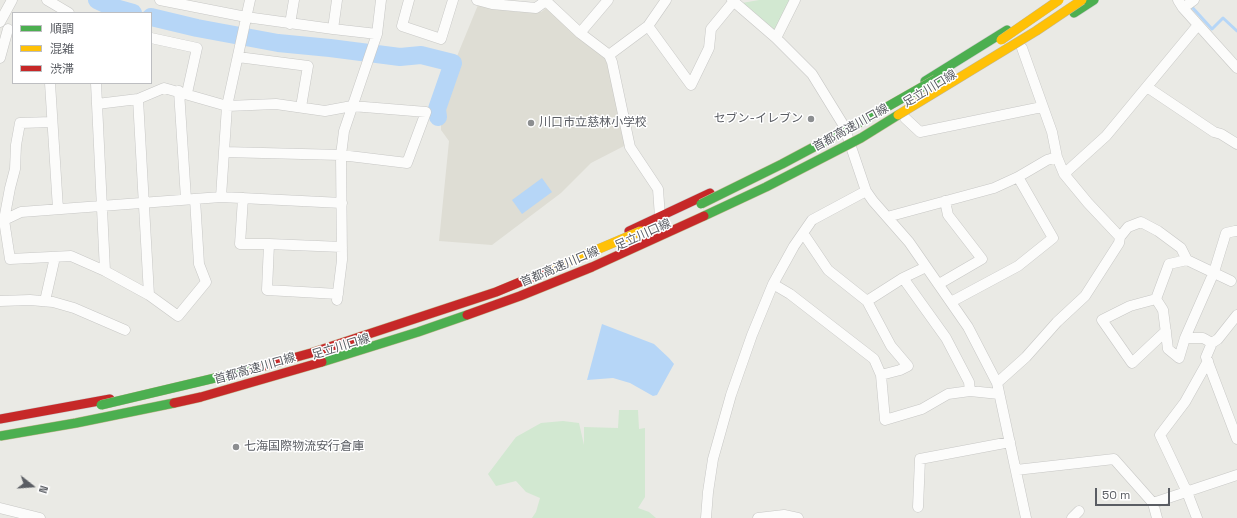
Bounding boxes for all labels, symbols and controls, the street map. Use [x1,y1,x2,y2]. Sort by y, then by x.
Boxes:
legend [12,12,152,84]
text: 順調 [50,21,74,37]
text: 混雑 [50,41,74,57]
text: 渋滞 [50,61,74,77]
street label: 足立川口線 [901,67,959,111]
street label: 首都高速川口線 [811,101,891,155]
place label: セブン-イレブン [714,112,803,126]
marker: セブン-イレブン [806,114,816,124]
place label: 川口市立慈林小学校 [539,116,647,130]
marker: 川口市立慈林小学校 [526,118,536,128]
street label: 足立川口線 [613,216,673,254]
street label: 首都高速川口線 [519,244,601,290]
street label: 足立川口線 [310,331,372,363]
street label: 首都高速川口線 [213,351,297,387]
place label: 七海国際物流安行倉庫 [244,440,364,454]
marker: 七海国際物流安行倉庫 [231,442,241,452]
north arrow [12,466,52,506]
scale bar [1097,480,1172,506]
text: N [36,484,51,495]
text: 50 m [1102,487,1130,503]

